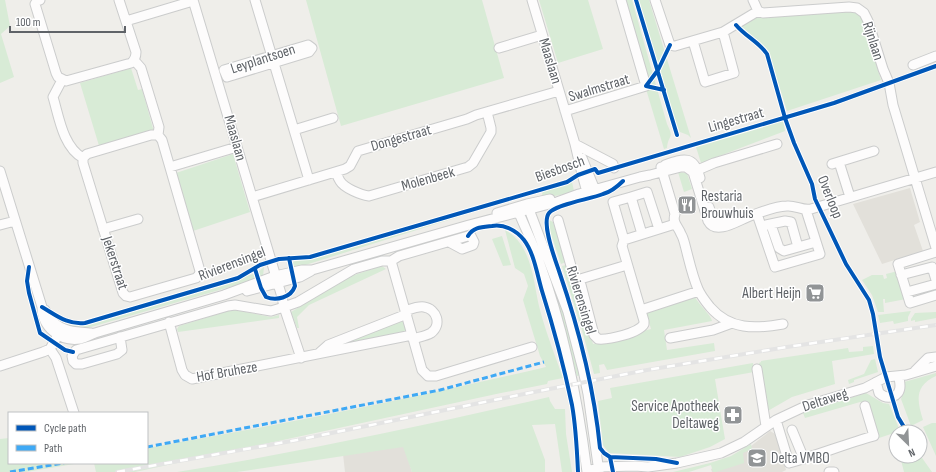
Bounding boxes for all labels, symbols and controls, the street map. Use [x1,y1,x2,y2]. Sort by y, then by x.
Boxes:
scale bar [10,8,125,34]
text: 100 m [16,15,41,30]
street label: Rijnlaan [858,19,888,63]
street label: Maaslaan [534,36,566,86]
street label: Leyplantsoen [228,40,298,78]
street label: Swalmstraat [566,70,632,106]
street label: Lingestraat [706,103,766,137]
street label: Maaslaan [219,113,251,163]
street label: Dongestraat [369,120,434,156]
street label: Biesbosch [533,151,587,187]
street label: Molenbeek [399,162,457,196]
street label: Overloop [813,173,847,221]
place label: Restaria Brouwhuis [701,187,754,223]
restaurant icon: Restaria Brouwhuis [676,194,698,216]
street label: Jekerstraat [97,233,133,292]
street label: Rivierensingel [196,243,268,285]
street label: Rivierensingel [562,264,600,336]
supermarket icon: Albert Heijn [804,282,826,304]
place label: Albert Heijn [741,284,801,303]
street label: Hof Bruheze [195,357,259,387]
street label: Deltaweg [800,384,850,416]
place label: Service Apotheek Deltaweg [631,397,719,433]
pharmacy icon: Service Apotheek Deltaweg [722,404,744,426]
legend [8,412,148,464]
text: Cycle path [44,421,86,436]
north arrow [888,424,928,464]
text: Path [44,441,62,456]
text: N [906,446,917,460]
school or university icon: Delta VMBO [746,447,768,469]
place label: Delta VMBO [771,449,830,468]

